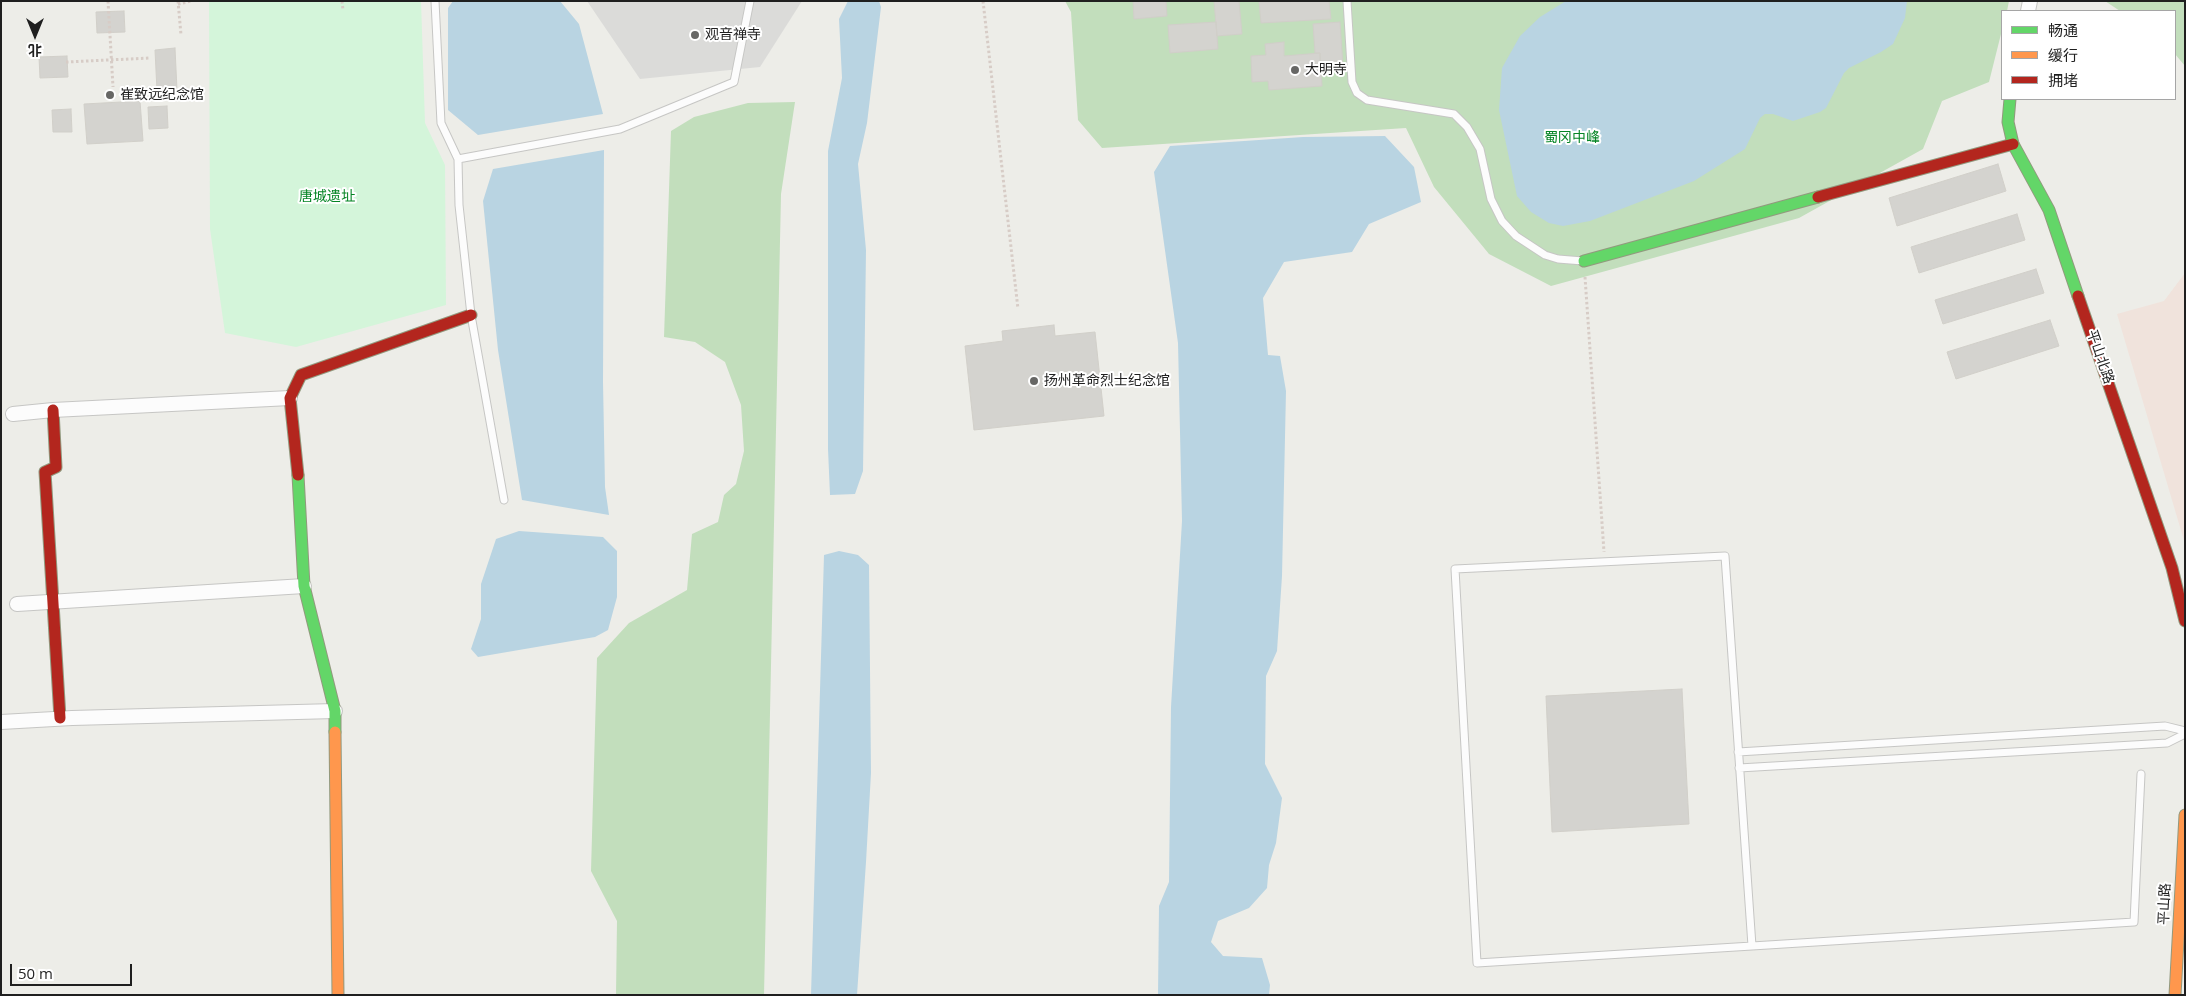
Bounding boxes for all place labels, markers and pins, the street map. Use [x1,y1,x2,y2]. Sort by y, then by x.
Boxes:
place label: 观音禅寺 [705,27,761,43]
marker: 观音禅寺 [689,29,701,41]
place label: 大明寺 [1305,62,1347,78]
marker: 大明寺 [1289,64,1301,76]
place label: 崔致远纪念馆 [120,87,204,103]
marker: 崔致远纪念馆 [104,89,116,101]
place label: 扬州革命烈士纪念馆 [1044,373,1170,389]
marker: 扬州革命烈士纪念馆 [1028,375,1040,387]

